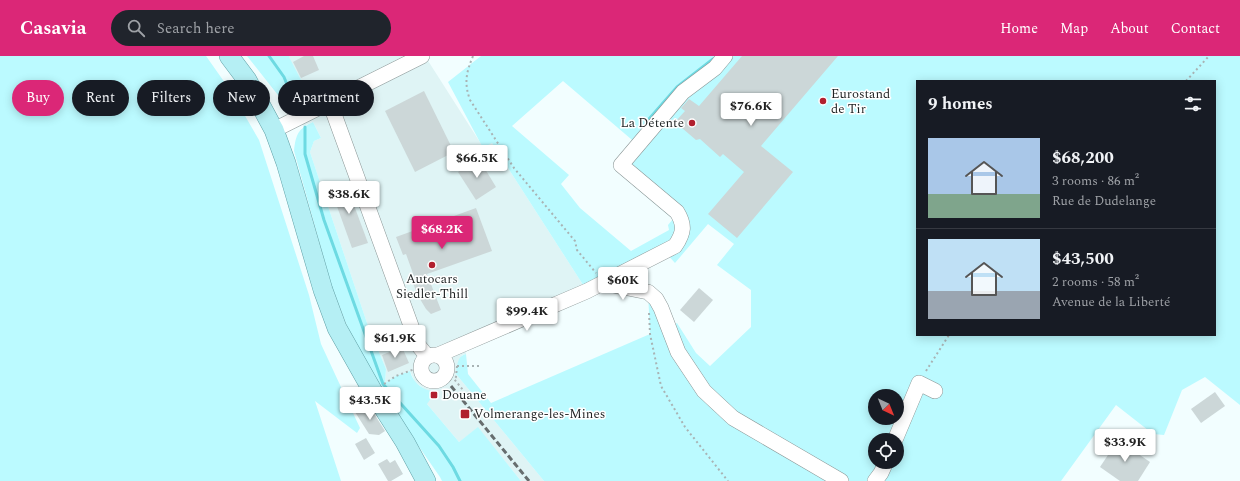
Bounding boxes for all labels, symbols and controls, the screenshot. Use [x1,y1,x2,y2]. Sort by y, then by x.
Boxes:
search box [111,10,391,46]
text: Casavia [20,14,87,43]
icon: search [125,17,147,39]
text: Search here [157,17,234,40]
text: Home [1000,18,1038,39]
text: Map [1060,18,1088,39]
text: About [1110,18,1149,39]
text: Contact [1171,18,1220,39]
chip: Buy [12,80,64,116]
chip: Rent [72,80,129,116]
chip: Filters [137,80,205,116]
chip: New [213,80,270,116]
chip: Apartment [278,80,374,116]
place label: Eurostand de Tir [831,84,890,119]
text: 9 homes [928,91,993,117]
pin: $76.6K [718,93,784,127]
icon: filters [1182,93,1204,115]
text: $76.6K [730,96,772,116]
marker: Eurostand de Tir [818,96,828,106]
place label: La Détente [620,113,684,133]
marker: La Détente [687,118,697,128]
pin: $66.5K [444,145,510,179]
text: $68,200 [1052,145,1114,171]
text: $66.5K [456,148,498,168]
icon: home [960,154,1008,202]
text: 3 rooms · 86 m² [1052,171,1139,191]
pin: $38.6K [316,181,382,215]
text: $38.6K [328,184,370,204]
text: Rue de Dudelange [1052,191,1156,211]
pin: $68.2K [409,216,475,250]
text: $68.2K [421,219,463,239]
text: $43,500 [1052,246,1114,272]
icon: home [960,255,1008,303]
marker: Autocars Siedler-Thill [427,260,437,270]
pin: $60K [599,267,647,301]
place label: Autocars Siedler-Thill [396,269,468,304]
text: $60K [607,270,639,290]
text: 2 rooms · 58 m² [1052,272,1139,292]
text: Avenue de la Liberté [1052,292,1170,312]
pin: $99.4K [494,298,560,332]
text: $99.4K [506,301,548,321]
pin: $61.9K [362,325,428,359]
text: $61.9K [374,328,416,348]
place label: Douane [442,385,487,405]
pin: $43.5K [337,387,403,421]
north arrow [868,389,904,425]
map controls [868,389,904,469]
text: $43.5K [349,390,391,410]
marker: Douane [429,390,439,400]
place label: Volmerange-les-Mines [474,404,605,424]
marker: Volmerange-les-Mines [459,408,471,420]
pin: $33.9K [1092,429,1158,463]
text: $33.9K [1104,432,1146,452]
button: locate [868,433,904,469]

